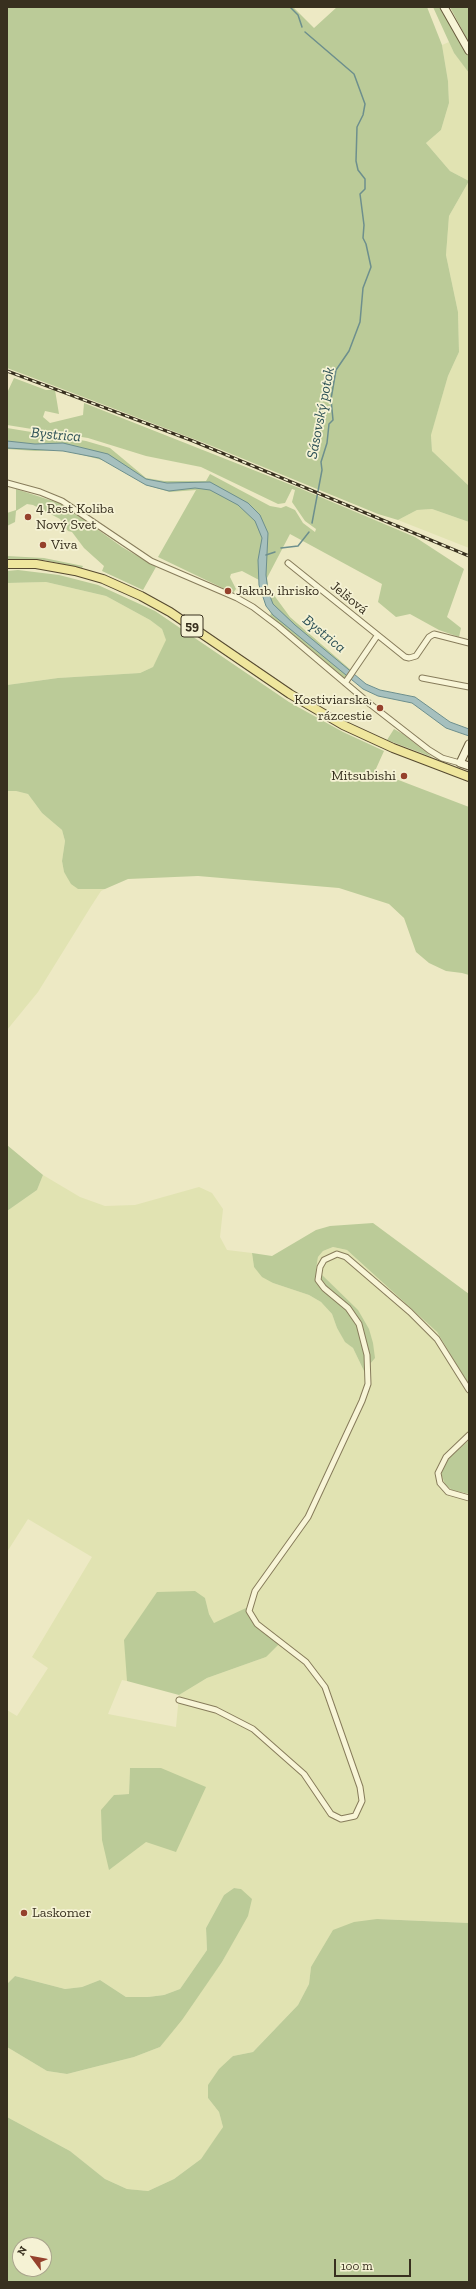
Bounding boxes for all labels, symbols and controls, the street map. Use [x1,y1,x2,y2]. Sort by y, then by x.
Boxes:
water label: Sásovský potok [303,366,339,460]
water label: Bystrica [30,424,82,446]
place label: 4 Rest Koliba Nový Svet [36,501,114,534]
marker: 4 Rest Koliba Nový Svet [23,512,33,522]
place label: Viva [51,537,77,553]
marker: Viva [38,540,48,550]
street label: Jelšová [327,578,371,618]
place label: Jakub, ihrisko [236,583,319,599]
marker: Jakub, ihrisko [223,586,233,596]
water label: Bystrica [299,611,349,657]
road number: 59 [181,615,203,637]
place label: Kostiviarska, rázcestie [294,692,372,724]
marker: Kostiviarska, rázcestie [375,703,385,713]
place label: Mitsubishi [331,768,396,784]
marker: Mitsubishi [399,771,409,781]
place label: Laskomer [32,1905,91,1921]
marker: Laskomer [19,1908,29,1918]
north arrow [12,2237,52,2277]
text: N [15,2244,30,2258]
scale bar [336,2251,413,2277]
text: 100 m [341,2259,373,2273]

